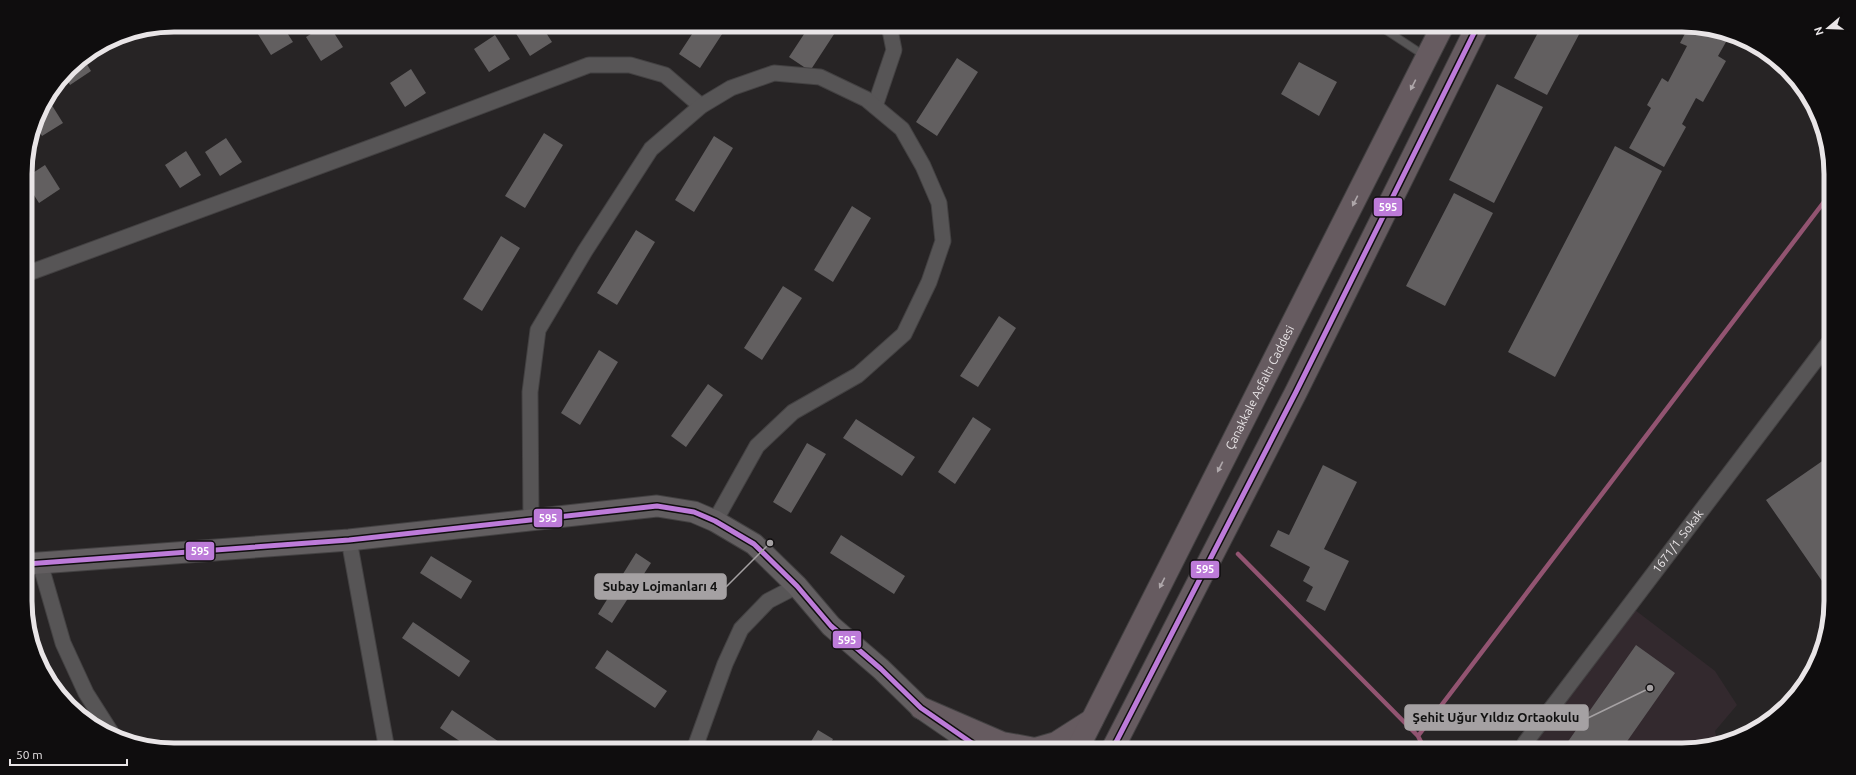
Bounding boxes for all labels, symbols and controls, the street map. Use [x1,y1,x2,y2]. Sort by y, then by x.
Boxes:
north arrow [1808,8,1848,48]
text: N [1812,25,1826,37]
one-way arrow [1410,79,1417,91]
one-way arrow [1352,195,1358,207]
line badge: 595 [1373,197,1403,217]
text: 595 [1379,201,1397,213]
street label: Çanakkale Asfaltı Caddesi [1223,323,1296,452]
one-way arrow [1217,461,1224,473]
street label: 1671/1. Sokak [1649,507,1706,575]
line badge: 595 [533,508,563,528]
text: 595 [539,512,557,524]
line badge: 595 [185,541,215,561]
text: 595 [191,545,209,557]
line badge: 595 [1190,560,1220,579]
text: 595 [1196,563,1214,575]
callout: Subay Lojmanları 4 [595,574,726,599]
one-way arrow [1159,577,1165,589]
text: Subay Lojmanları 4 [603,579,717,593]
line badge: 595 [832,630,862,649]
text: 595 [838,634,856,646]
callout: Şehit Uğur Yıldız Ortaokulu [1405,705,1588,730]
text: Şehit Uğur Yıldız Ortaokulu [1413,710,1579,725]
scale bar [10,741,127,767]
text: 50 m [16,748,43,761]

